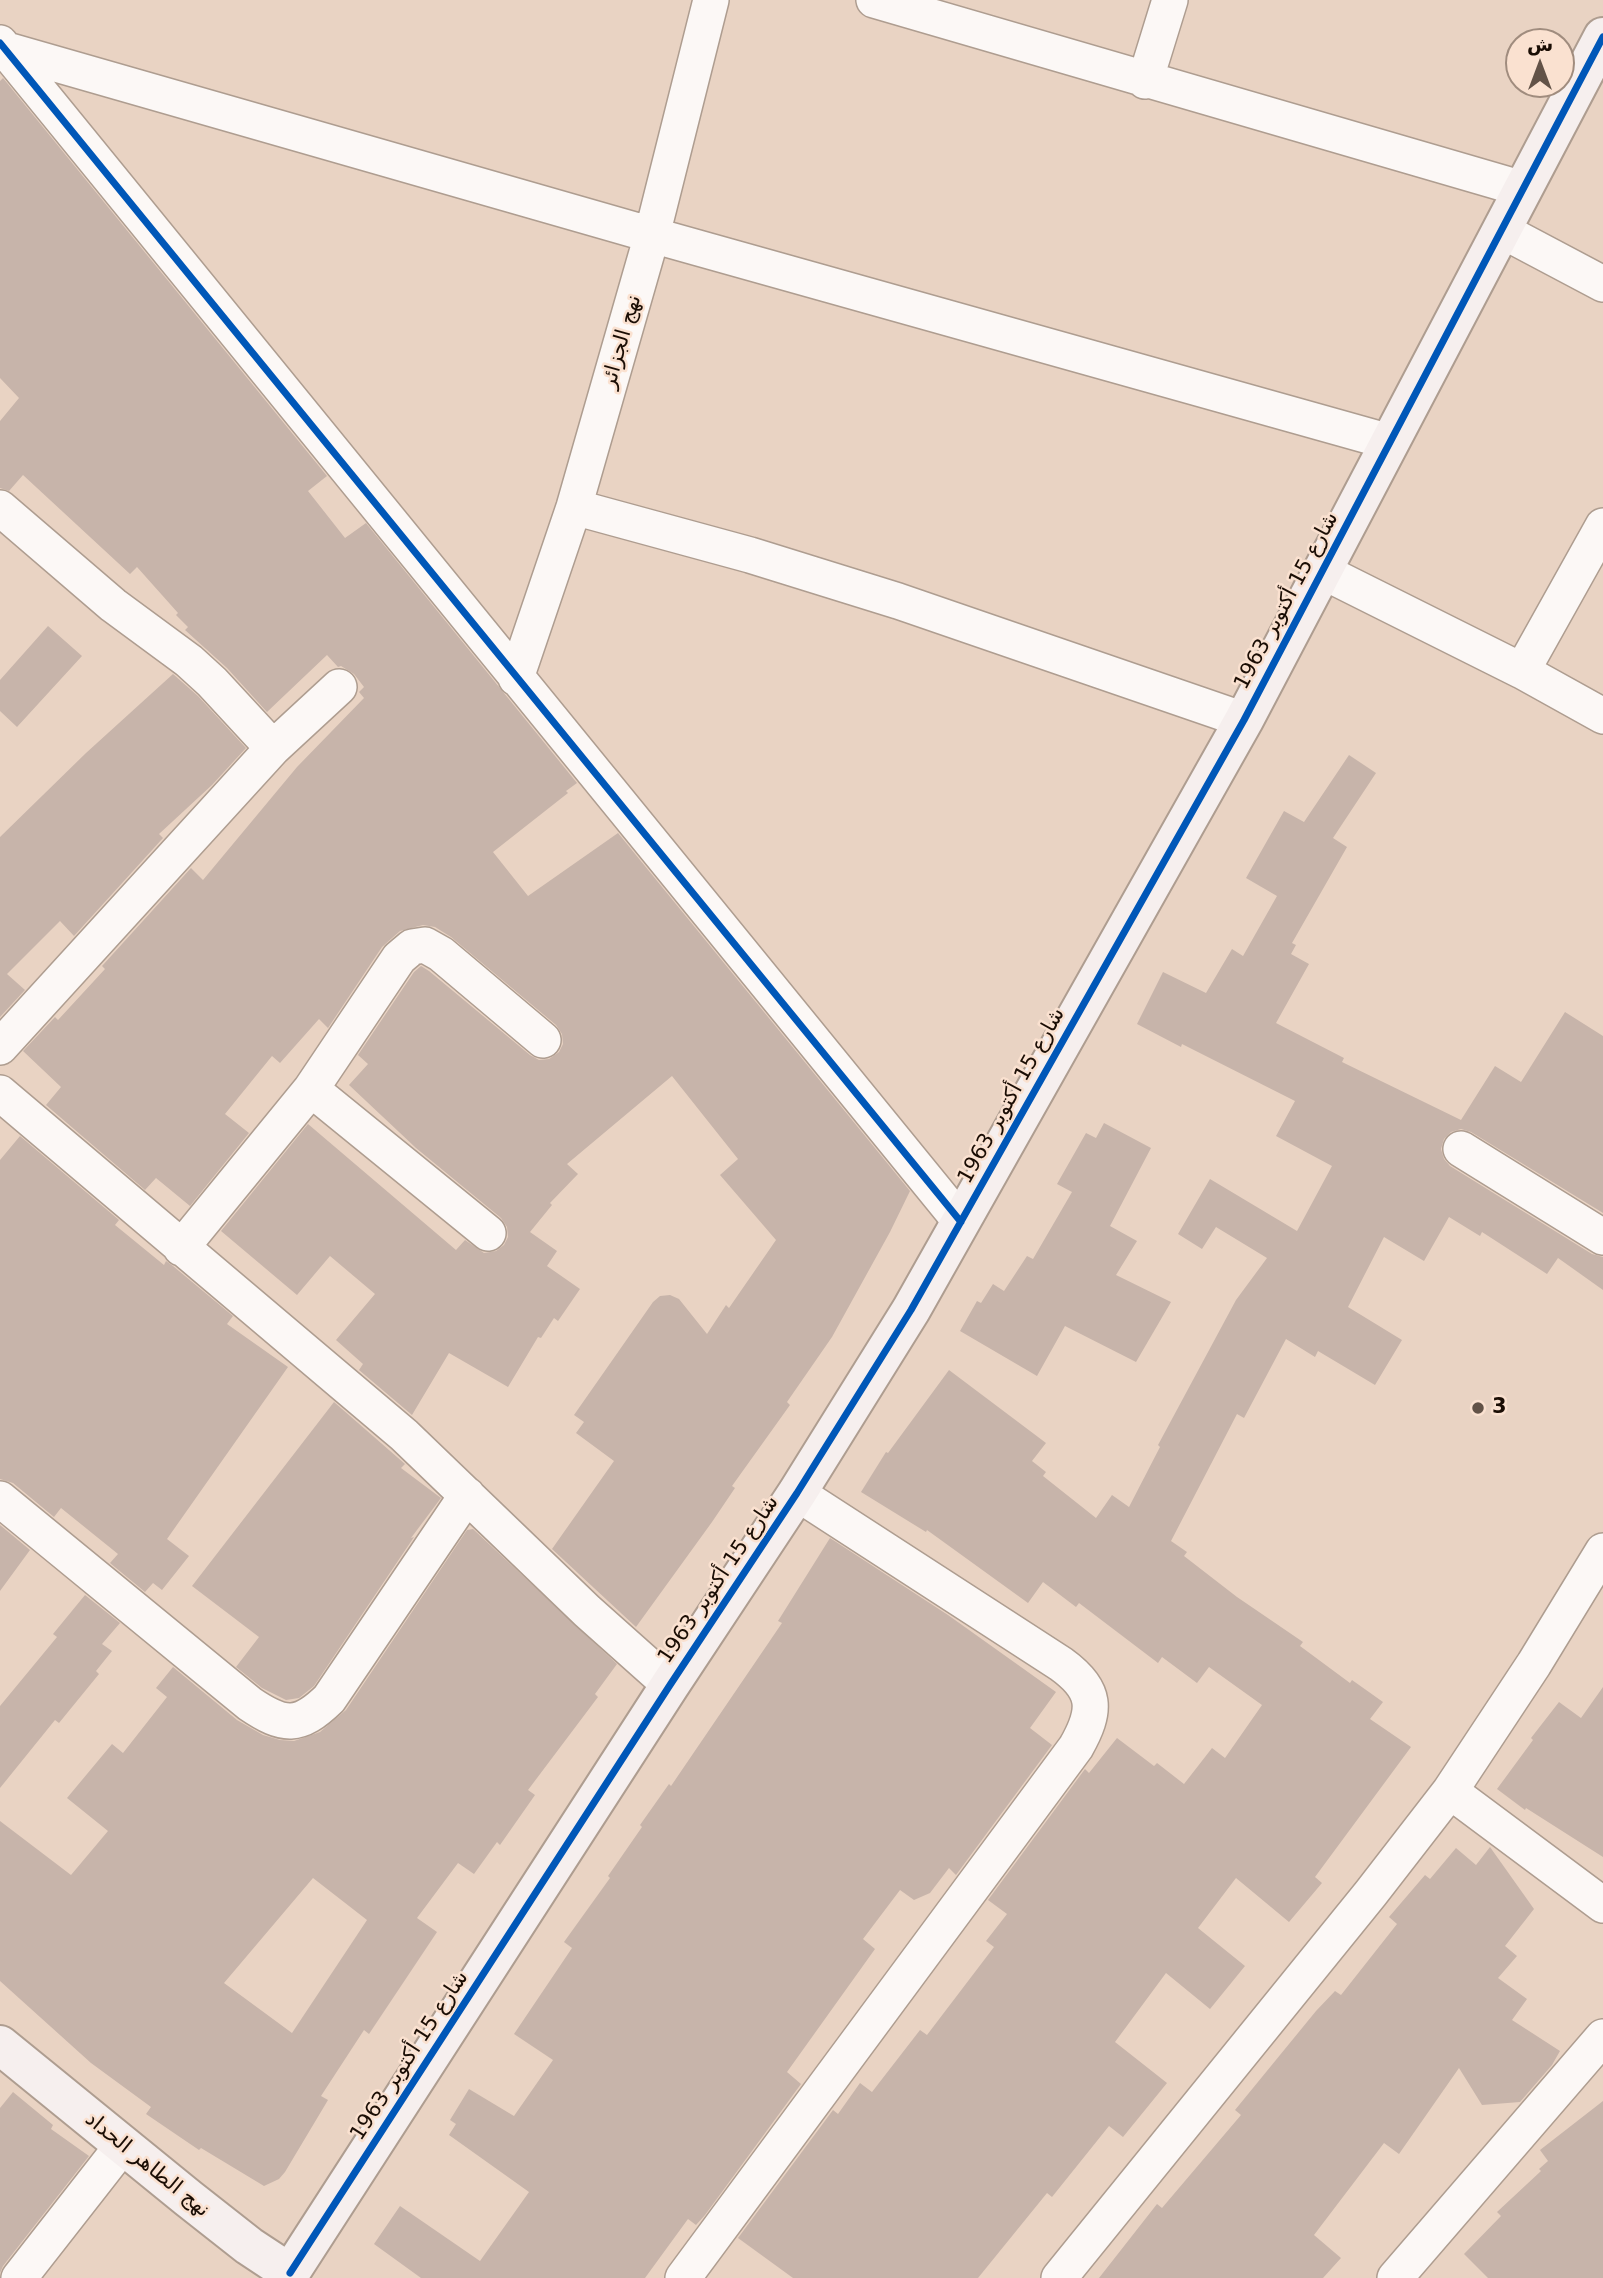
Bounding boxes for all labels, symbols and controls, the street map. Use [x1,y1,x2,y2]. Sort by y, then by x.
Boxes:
north arrow [1505,28,1575,98]
text: ش [1527,33,1553,55]
street label: نهج الجزائر [597,292,647,392]
street label: شارع 15 أكتوبر 1963 [1230,508,1344,694]
street label: شارع 15 أكتوبر 1963 [953,1004,1071,1188]
place label: 3 [1492,1395,1507,1421]
marker: 3 [1470,1400,1486,1416]
street label: شارع 15 أكتوبر 1963 [653,1491,785,1669]
street label: شارع 15 أكتوبر 1963 [346,1966,474,2146]
street label: نهج الطاهر الحداد [80,2107,214,2223]

